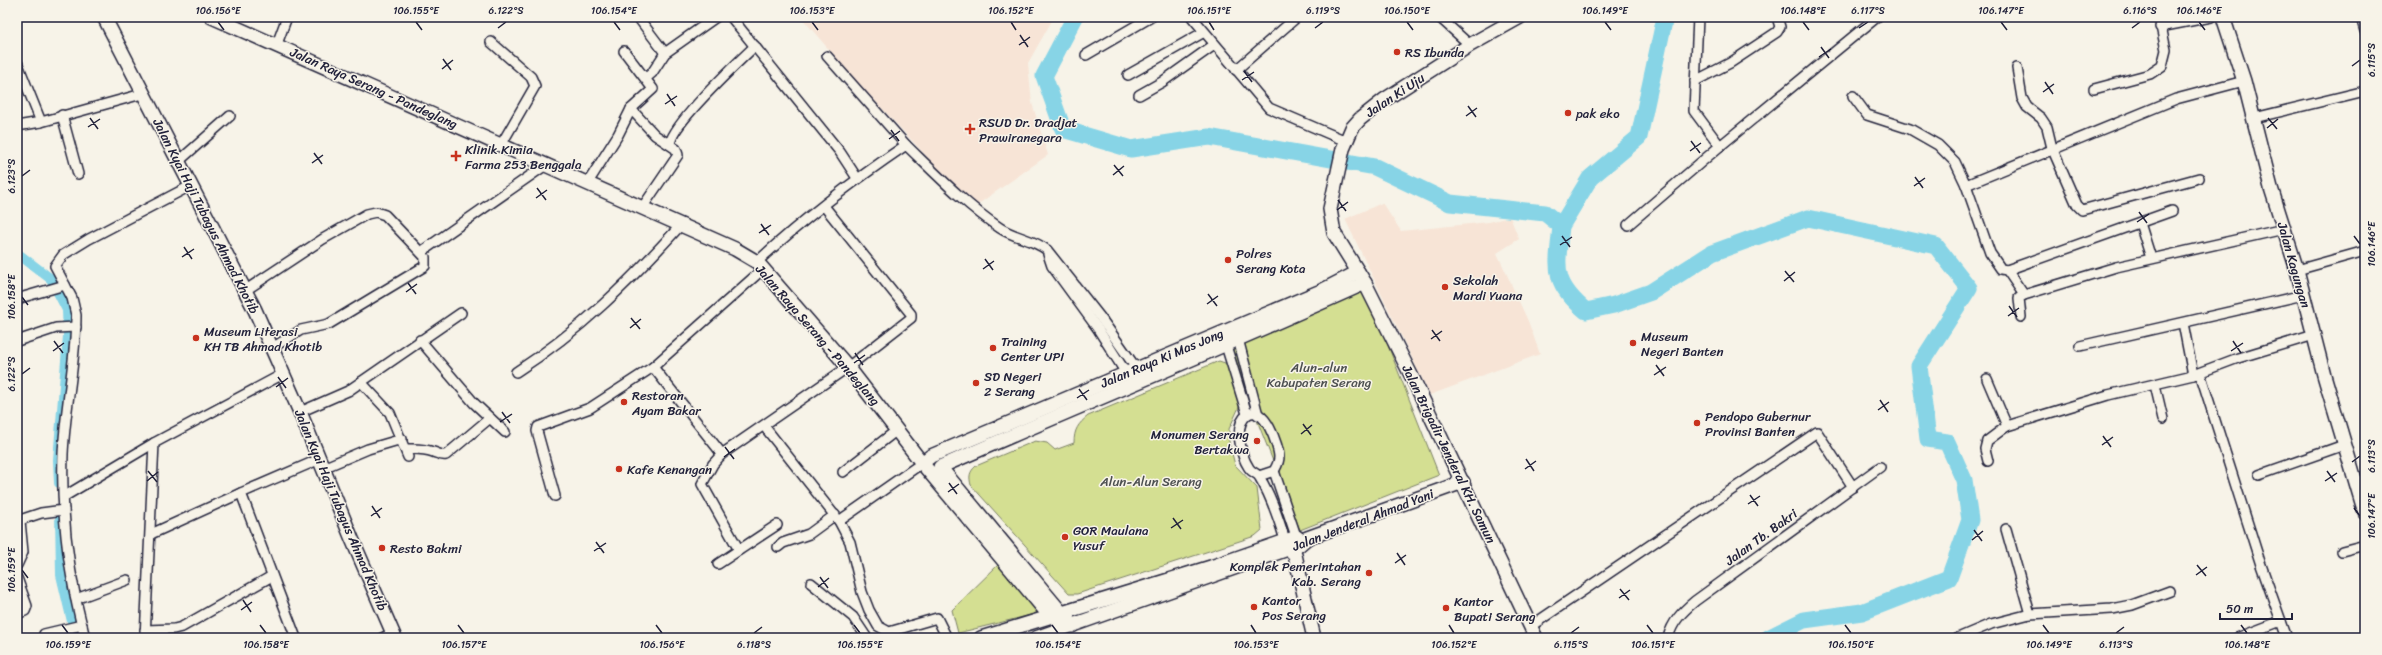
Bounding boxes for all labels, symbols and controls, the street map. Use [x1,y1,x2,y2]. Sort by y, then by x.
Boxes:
text: 106.156°E [195,2,242,20]
text: 106.155°E [393,2,440,20]
text: 6.122°S [488,2,524,20]
text: 106.154°E [591,2,638,20]
text: 106.153°E [789,2,836,20]
text: 106.152°E [988,2,1035,20]
text: 106.151°E [1187,2,1232,20]
text: 6.119°S [1306,2,1341,20]
text: 106.150°E [1384,2,1431,20]
text: 106.149°E [1582,2,1629,20]
text: 106.148°E [1780,2,1827,20]
text: 6.117°S [1851,2,1885,20]
text: 106.147°E [1978,2,2025,20]
text: 6.116°S [2123,2,2157,20]
text: 106.146°E [2176,2,2223,20]
street label: Jalan Raya Serang - Pandeglang [286,40,462,136]
place label: RS Ibunda [1405,41,1465,64]
text: 6.115°S [2363,42,2381,77]
marker: RS Ibunda [1392,47,1402,57]
street label: Jalan Ki Uju [1360,67,1429,124]
place label: pak eko [1575,102,1620,125]
marker: pak eko [1563,108,1573,118]
place label: RSUD Dr. Dradjat Prawiranegara [979,111,1077,149]
street label: Jalan Kyai Haji Tubagus Ahmad Khotib [146,113,266,318]
marker: RSUD Dr. Dradjat Prawiranegara [964,123,976,135]
place label: Klinik Kimia Farma 253 Benggala [465,138,582,176]
marker: Klinik Kimia Farma 253 Benggala [450,150,462,162]
text: 6.123°S [3,158,21,193]
street label: Jalan Kagungan [2270,218,2317,311]
text: 106.146°E [2363,220,2381,267]
place label: Polres Serang Kota [1236,242,1306,280]
marker: Polres Serang Kota [1223,255,1233,265]
street label: Jalan Raya Serang - Pandeglang [749,258,886,411]
place label: Sekolah Mardi Yuana [1453,269,1523,307]
text: 106.158°E [3,273,21,320]
marker: Sekolah Mardi Yuana [1440,282,1450,292]
place label: Museum Literasi KH TB Ahmad Khotib [204,320,322,358]
street label: Jalan Raya Ki Mas Jong [1096,321,1228,395]
place label: Museum Negeri Banten [1641,325,1723,363]
place label: Training Center UPI [1001,330,1064,368]
marker: Museum Literasi KH TB Ahmad Khotib [191,333,201,343]
marker: Museum Negeri Banten [1628,338,1638,348]
marker: Training Center UPI [988,343,998,353]
text: 6.122°S [3,356,21,392]
park label: Alun-alun Kabupaten Serang [1267,356,1372,394]
street label: Jalan Brigadir Jenderal KH. Samun [1395,360,1502,547]
place label: SD Negeri 2 Serang [984,365,1042,403]
marker: SD Negeri 2 Serang [971,378,981,388]
place label: Restoran Ayam Bakar [631,384,701,422]
marker: Restoran Ayam Bakar [619,397,629,407]
street label: Jalan Kyai Haji Tubagus Ahmad Khotib [288,405,394,614]
place label: Pendopo Gubernur Provinsi Banten [1705,405,1811,443]
marker: Pendopo Gubernur Provinsi Banten [1692,418,1702,428]
place label: Monumen Serang Bertakwa [1151,423,1249,461]
marker: Monumen Serang Bertakwa [1252,436,1262,446]
text: 6.113°S [2363,439,2381,473]
place label: Kafe Kenangan [627,458,712,481]
marker: Kafe Kenangan [614,464,624,474]
park label: Alun-Alun Serang [1099,470,1202,493]
street label: Jalan Jenderal Ahmad Yani [1288,482,1438,558]
text: 106.147°E [2363,492,2381,539]
street label: Jalan Tb. Bakri [1719,502,1803,572]
place label: GOR Maulana Yusuf [1073,519,1149,557]
marker: GOR Maulana Yusuf [1060,532,1070,542]
place label: Resto Bakmi [390,537,462,560]
marker: Resto Bakmi [377,543,387,553]
text: 106.159°E [3,546,21,593]
place label: Komplek Pemerintahan Kab. Serang [1230,555,1361,593]
marker: Komplek Pemerintahan Kab. Serang [1364,568,1374,578]
place label: Kantor Pos Serang [1262,589,1327,627]
place label: Kantor Bupati Serang [1454,590,1536,628]
scale bar [2220,595,2292,621]
text: 50 m [2226,598,2253,620]
marker: Kantor Pos Serang [1249,602,1259,612]
marker: Kantor Bupati Serang [1441,603,1451,613]
text: 106.159°E [45,636,92,654]
text: 106.158°E [243,636,290,654]
text: 106.157°E [441,636,488,654]
text: 106.156°E [639,636,686,654]
text: 6.118°S [737,636,772,654]
text: 106.155°E [837,636,884,654]
text: 106.154°E [1035,636,1082,654]
text: 106.153°E [1233,636,1280,654]
text: 106.152°E [1431,636,1478,654]
text: 6.115°S [1554,636,1589,654]
text: 106.151°E [1631,636,1676,654]
text: 106.150°E [1828,636,1875,654]
text: 106.149°E [2026,636,2073,654]
text: 6.113°S [2099,636,2133,654]
text: 106.148°E [2224,636,2271,654]

